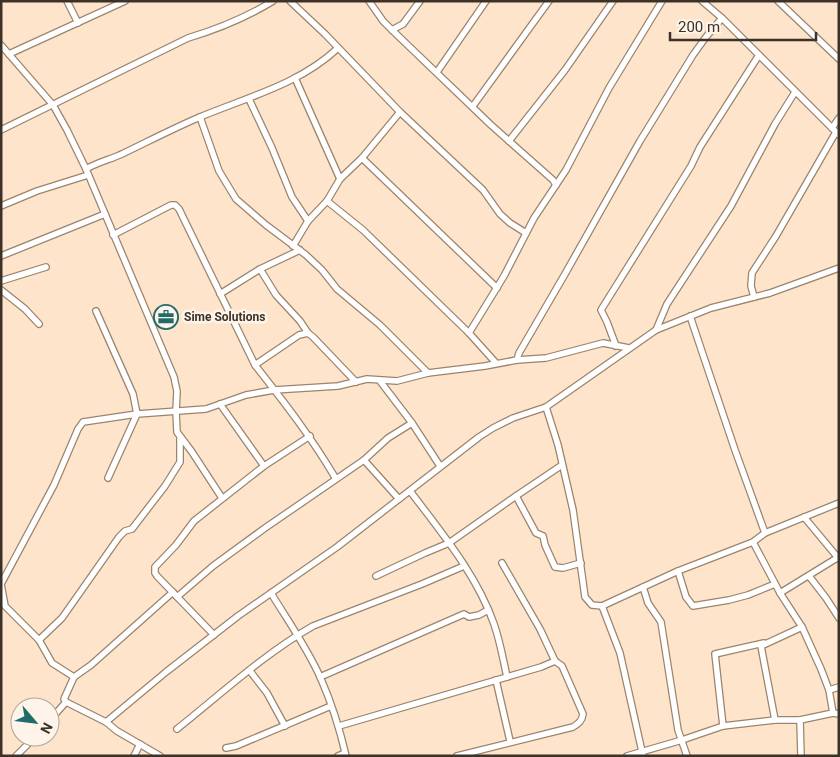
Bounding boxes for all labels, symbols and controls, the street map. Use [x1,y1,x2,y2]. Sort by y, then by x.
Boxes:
scale bar [670,10,816,42]
text: 200 m [678,18,720,36]
office icon: Sime Solutions [153,304,179,330]
place label: Sime Solutions [184,310,265,324]
north arrow [10,697,60,747]
text: N [37,720,56,736]

